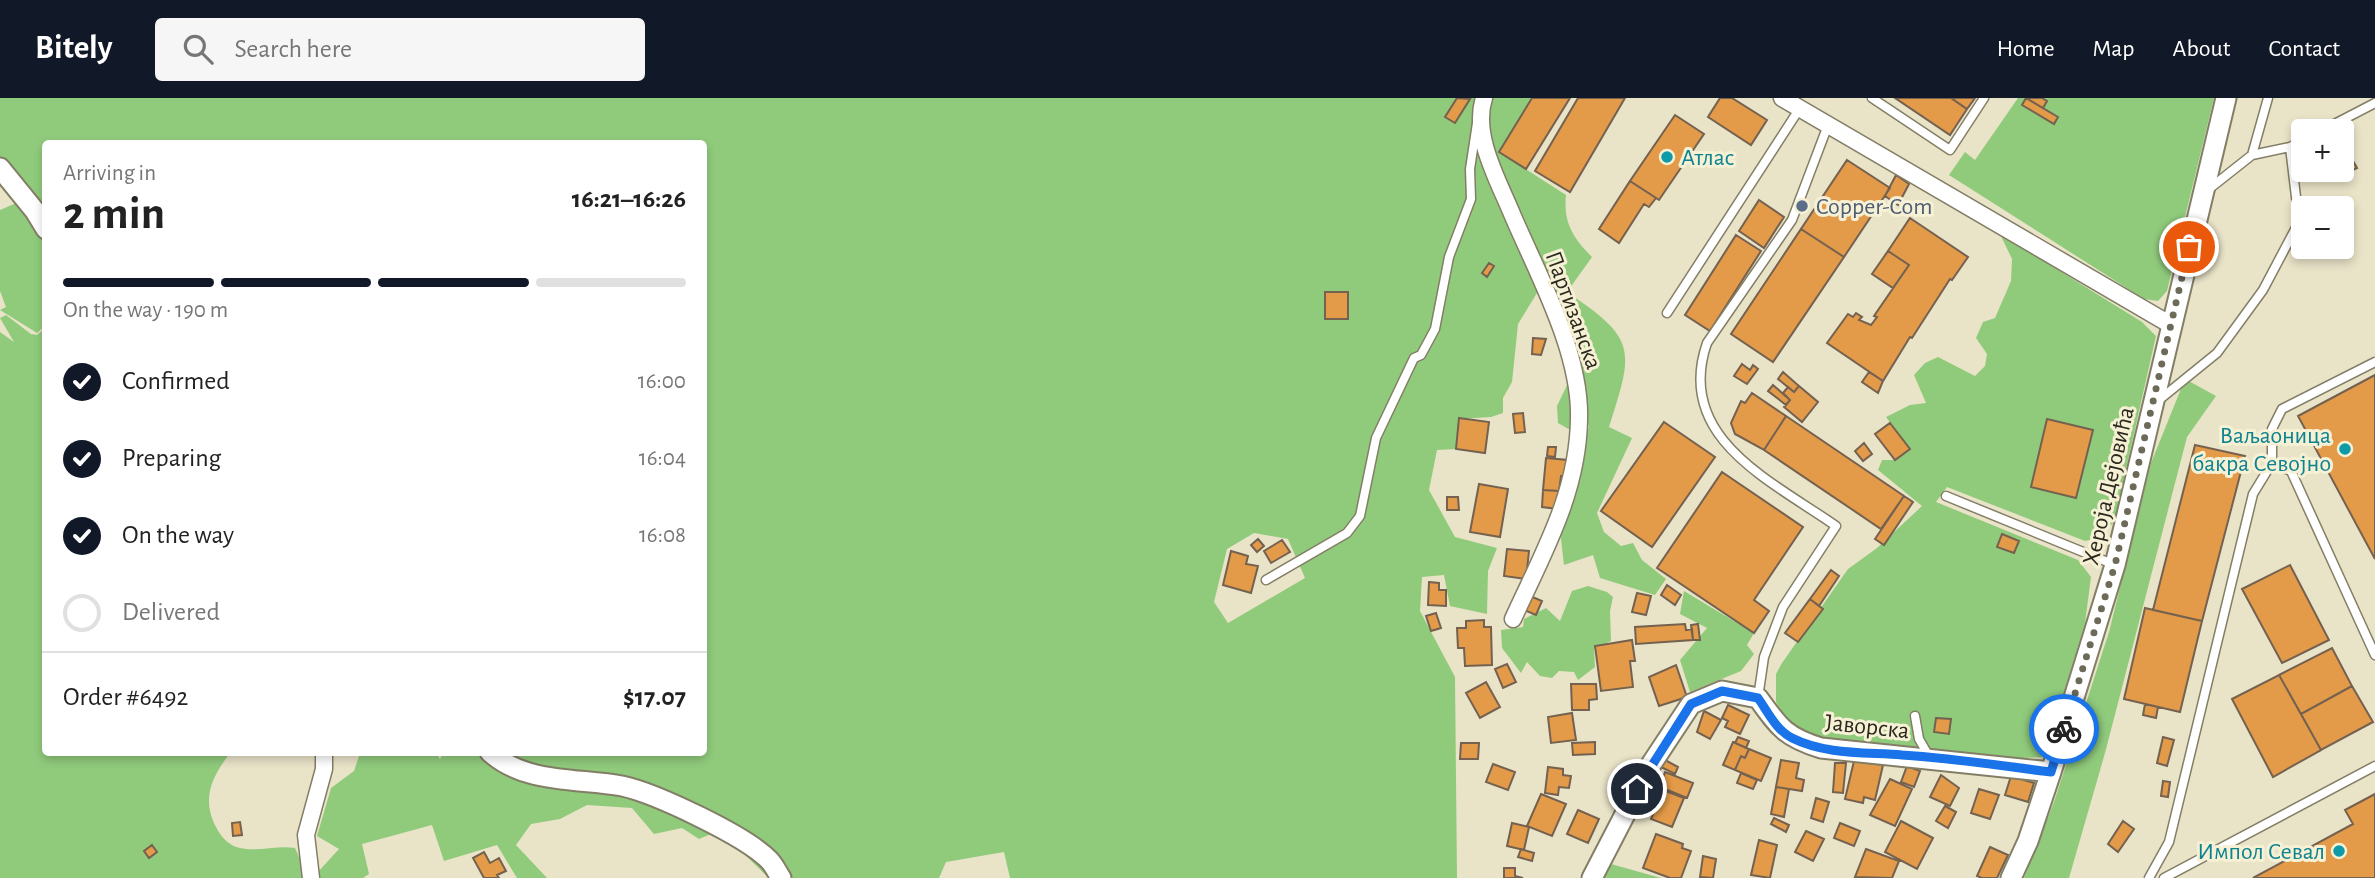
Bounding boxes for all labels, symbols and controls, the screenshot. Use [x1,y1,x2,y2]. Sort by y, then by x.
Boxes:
search box [155,18,645,81]
icon: search [179,30,217,68]
text: Bitely [35,32,113,65]
text: Search here [235,36,352,62]
text: Home [1997,37,2055,61]
text: Map [2093,37,2135,61]
text: About [2173,37,2230,61]
text: Contact [2268,37,2340,61]
map controls [2291,119,2354,259]
button: + [2291,119,2354,182]
place label: Атлас [1681,146,1734,170]
marker: Атлас [1659,149,1675,165]
text: Arriving in [63,162,156,185]
text: 16:21–16:26 [572,186,686,212]
text: 2 min [63,191,165,237]
place label: Copper-Com [1816,195,1932,219]
button: − [2291,196,2354,259]
marker: Copper-Com [1794,198,1810,214]
pin [2159,217,2219,277]
icon: bag [2170,228,2208,266]
street label: Партизанска [1541,248,1606,373]
text: On the way · 190 m [63,299,228,322]
icon: check [63,363,101,401]
text: Confirmed [122,368,230,394]
text: 16:00 [638,370,686,393]
street label: Хероја Дејовића [2079,405,2139,568]
place label: Ваљаоница бакра Севојно [2192,424,2331,476]
icon: check [63,440,101,478]
marker: Ваљаоница бакра Севојно [2337,441,2353,457]
text: Preparing [122,445,221,471]
text: 16:04 [639,447,686,470]
icon: check [63,517,101,555]
text: On the way [122,522,234,548]
text: 16:08 [639,524,686,547]
text: Delivered [122,599,220,625]
text: Order #6492 [63,684,188,710]
text: $17.07 [623,684,686,710]
courier [2029,694,2099,764]
icon: bike [2045,710,2083,748]
street label: Јаворска [1823,711,1910,743]
pin [1607,759,1667,819]
icon: home [1618,770,1656,808]
place label: Импол Севал [2197,840,2325,864]
marker: Импол Севал [2331,843,2347,859]

